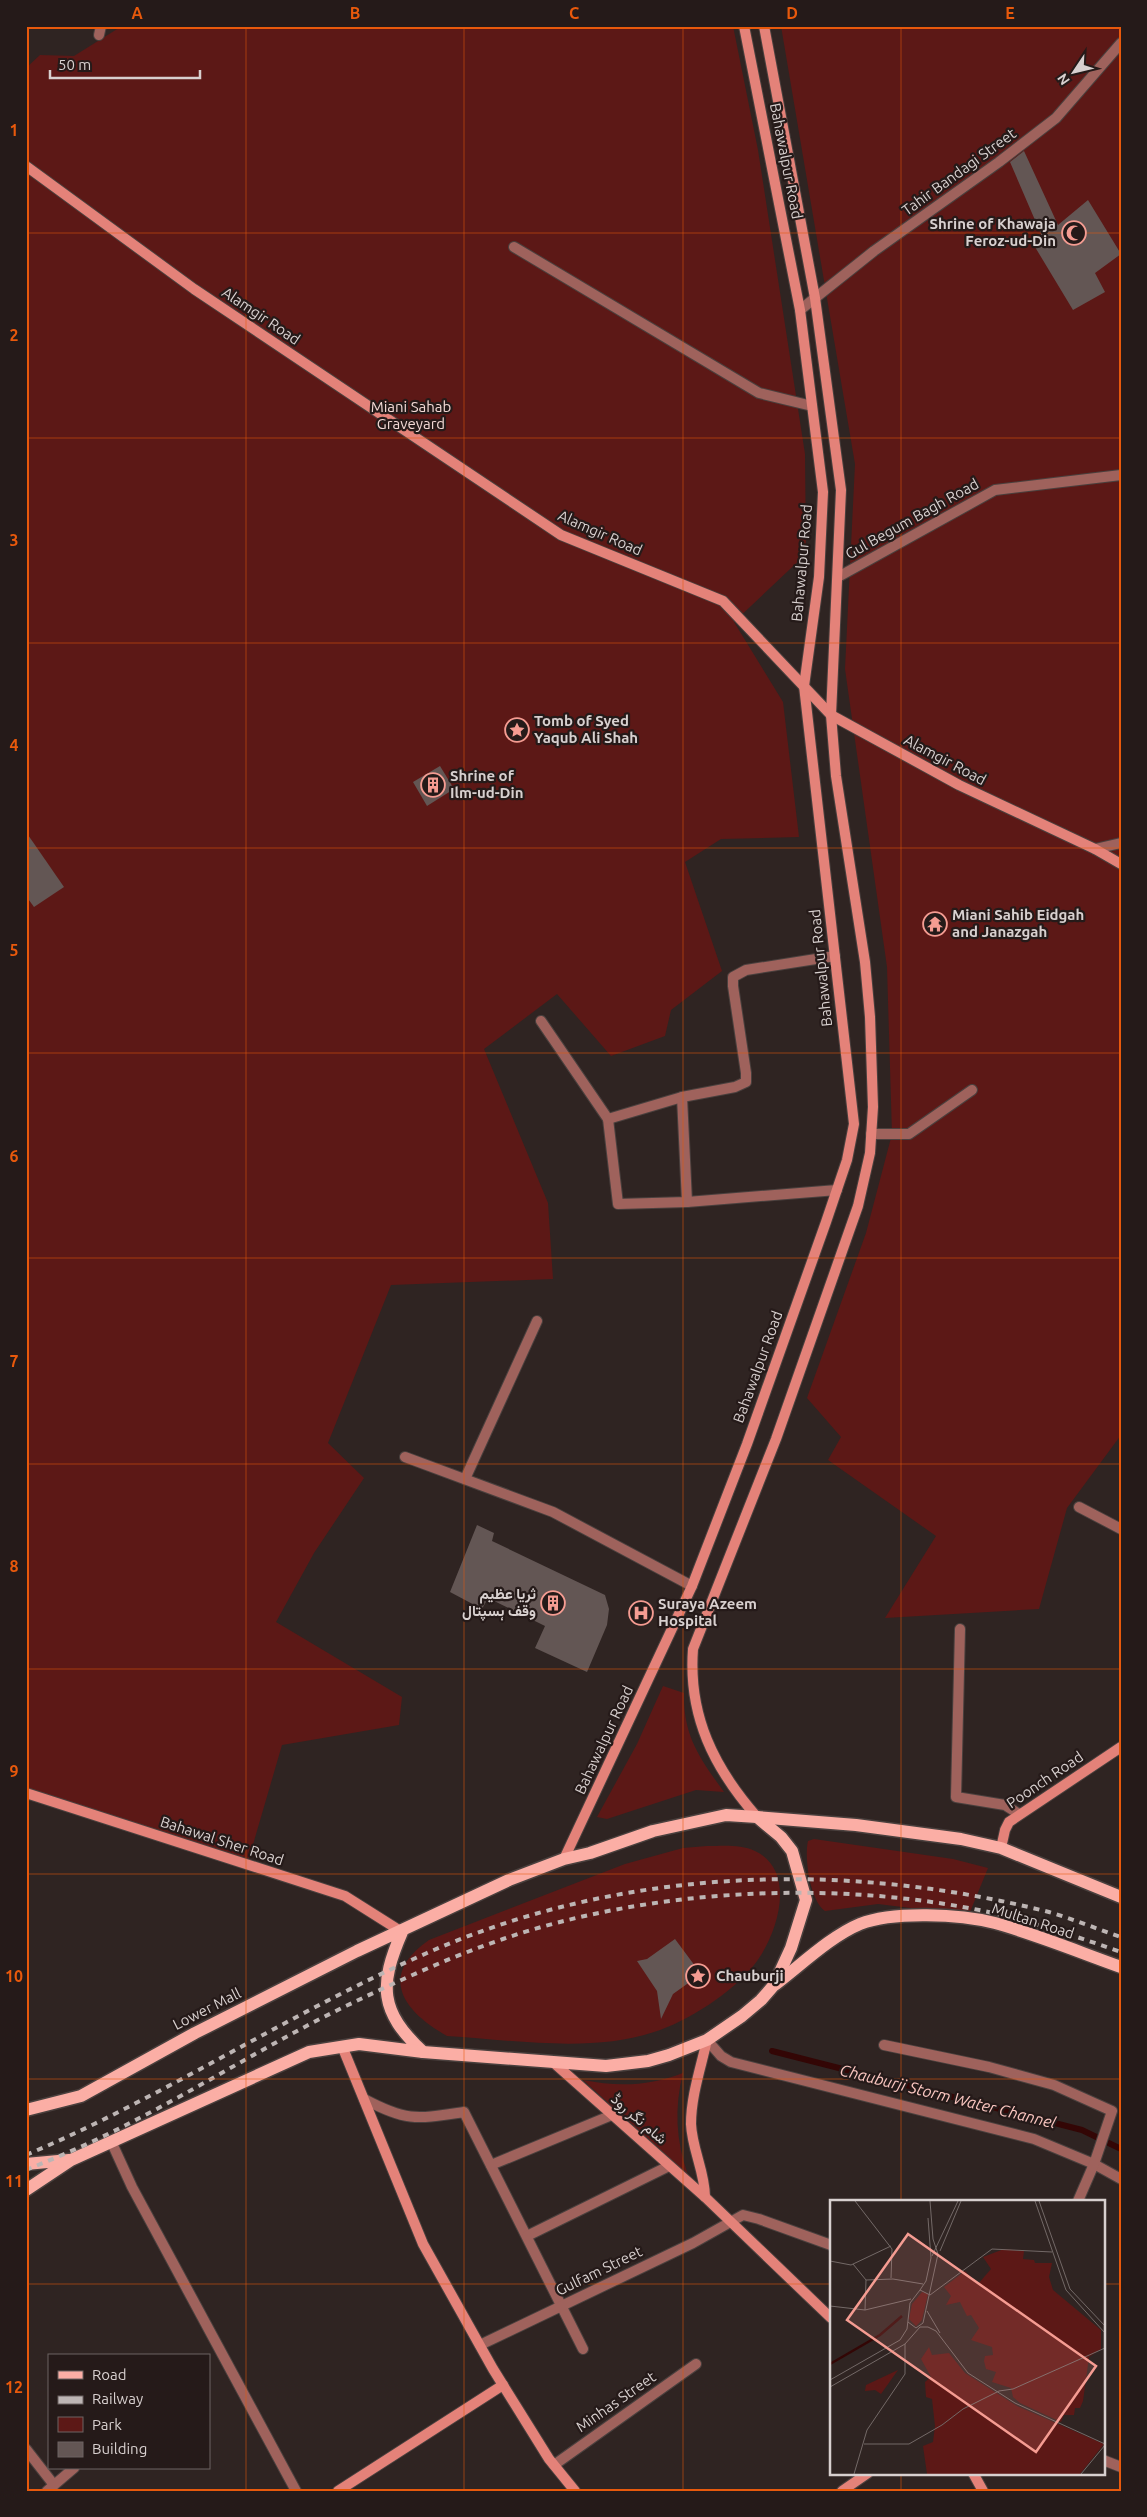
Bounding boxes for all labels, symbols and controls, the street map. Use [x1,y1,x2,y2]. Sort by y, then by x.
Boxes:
text: A [131,4,143,22]
text: B [350,4,360,22]
text: C [569,4,579,22]
text: D [786,4,798,22]
text: E [1005,4,1015,22]
scale bar [50,48,200,80]
north arrow [1050,48,1100,98]
text: 50 m [58,56,91,73]
text: N [1054,71,1073,88]
street label: Bahawalpur Road [767,101,806,220]
text: 1 [9,121,19,139]
street label: Tahir Bandagi Street [898,124,1019,219]
place label: Shrine of Khawaja Feroz-ud-Din [930,215,1056,249]
mosque icon: Shrine of Khawaja Feroz-ud-Din [1061,220,1087,246]
street label: Alamgir Road [219,283,303,348]
text: 2 [9,326,19,344]
park label: Miani Sahab Graveyard [371,398,451,432]
street label: Gul Begum Bagh Road [842,475,981,562]
street label: Bahawalpur Road [788,504,815,622]
street label: Alamgir Road [555,506,645,559]
text: 3 [9,531,19,549]
place label: Tomb of Syed Yaqub Ali Shah [534,712,638,746]
place icon: Tomb of Syed Yaqub Ali Shah [504,717,530,743]
street label: Alamgir Road [901,731,989,788]
text: 4 [9,736,19,754]
place label: Shrine of Ilm-ud-Din [450,767,523,801]
building icon: Shrine of Ilm-ud-Din [420,772,446,798]
place label: Miani Sahib Eidgah and Janazgah [952,906,1084,940]
street label: Bahawalpur Road [806,909,835,1028]
temple icon: Miani Sahib Eidgah and Janazgah [922,911,948,937]
text: 5 [9,941,19,959]
text: 6 [9,1147,19,1165]
street label: Bahawalpur Road [729,1309,786,1425]
text: 7 [9,1352,19,1370]
text: 8 [9,1557,19,1575]
place label: ثریا عظیم وقف ہسپتال [462,1585,536,1621]
building icon: ثریا عظیم وقف ہسپتال [540,1590,566,1616]
place label: Suraya Azeem Hospital [658,1595,757,1629]
hospital icon: Suraya Azeem Hospital [628,1600,654,1626]
street label: Bahawalpur Road [571,1683,636,1797]
street label: Poonch Road [1003,1748,1086,1811]
text: 9 [9,1762,19,1780]
street label: Bahawal Sher Road [158,1813,286,1868]
street label: Multan Road [990,1899,1077,1942]
place icon: Chauburji [685,1963,711,1989]
text: 10 [5,1967,23,1985]
place label: Chauburji [716,1967,784,1984]
street label: Lower Mall [170,1984,244,2033]
water label: Chauburji Storm Water Channel [838,2060,1058,2132]
street label: شام نگر روڈ [607,2090,671,2149]
text: 11 [5,2172,23,2190]
inset map [830,2200,1104,2474]
street label: Gulfam Street [553,2242,645,2299]
legend [48,2354,210,2470]
text: Road [92,2366,127,2383]
street label: Minhas Street [573,2368,659,2435]
text: 12 [5,2378,23,2396]
text: Railway [92,2390,143,2407]
text: Park [92,2416,122,2433]
text: Building [92,2440,147,2457]

